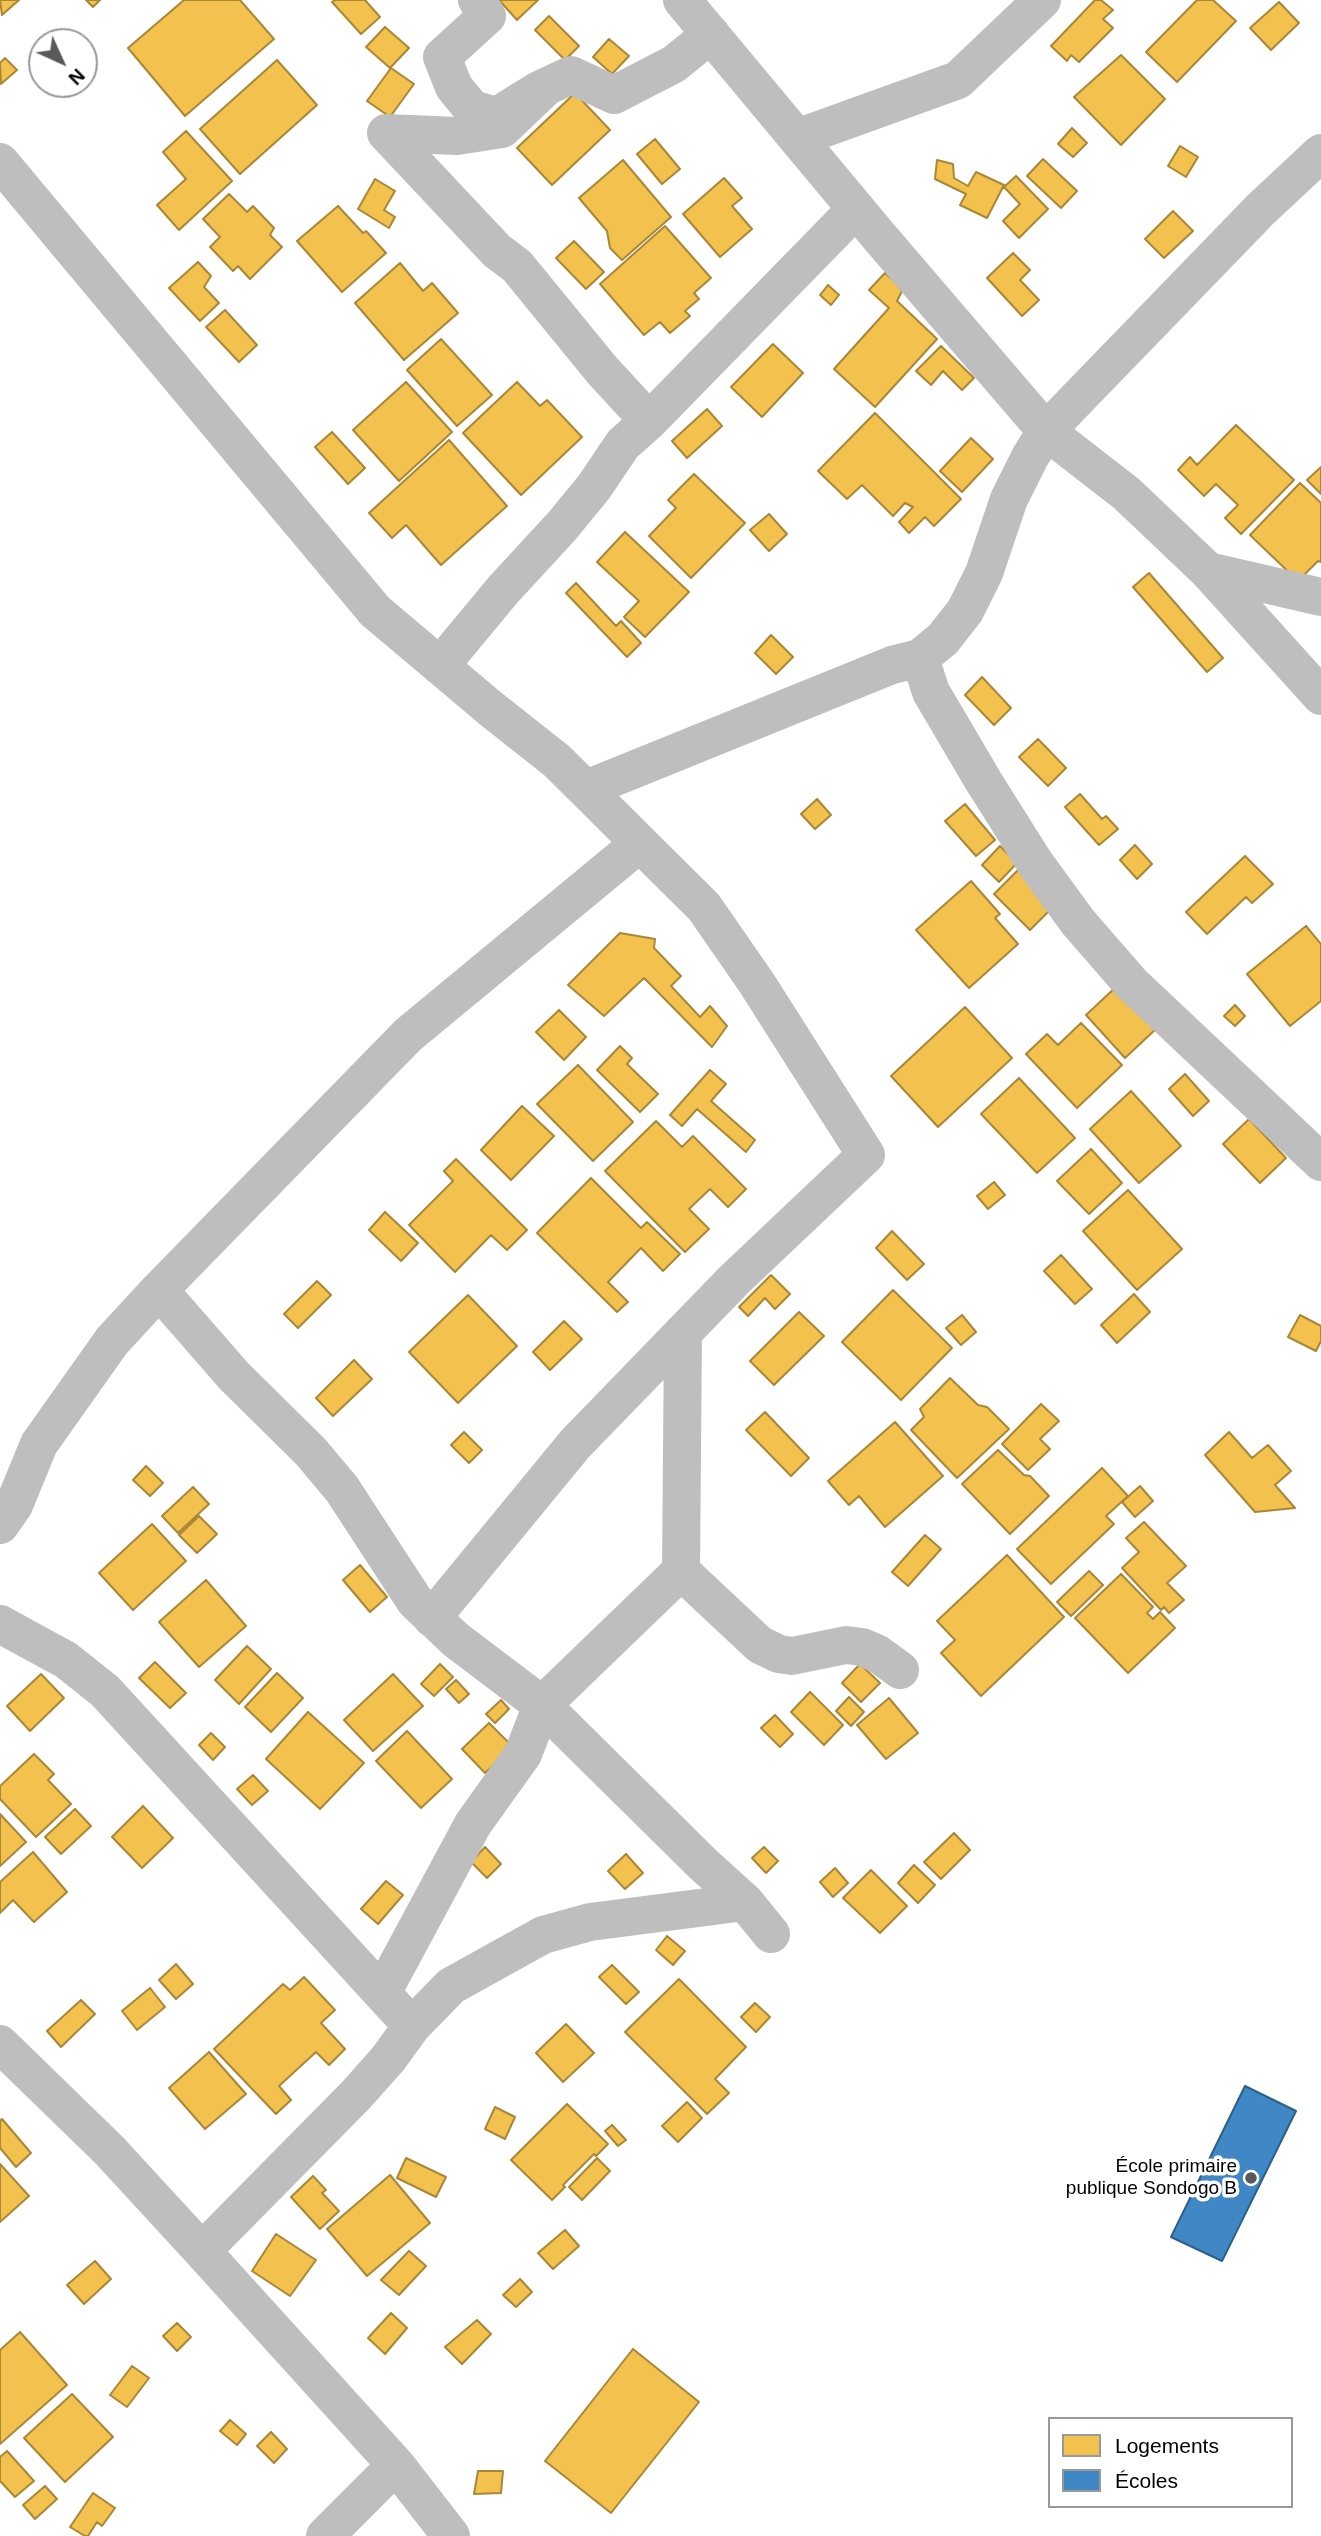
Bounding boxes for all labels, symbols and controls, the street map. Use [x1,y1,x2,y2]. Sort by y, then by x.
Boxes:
north arrow [28,28,98,98]
text: N [65,65,89,89]
place label: École primaire publique Sondogo B [1066,2156,1237,2200]
marker: École primaire publique Sondogo B [1243,2170,1259,2186]
legend [1048,2417,1293,2508]
text: Logements [1115,2434,1219,2457]
text: Écoles [1115,2469,1178,2492]

